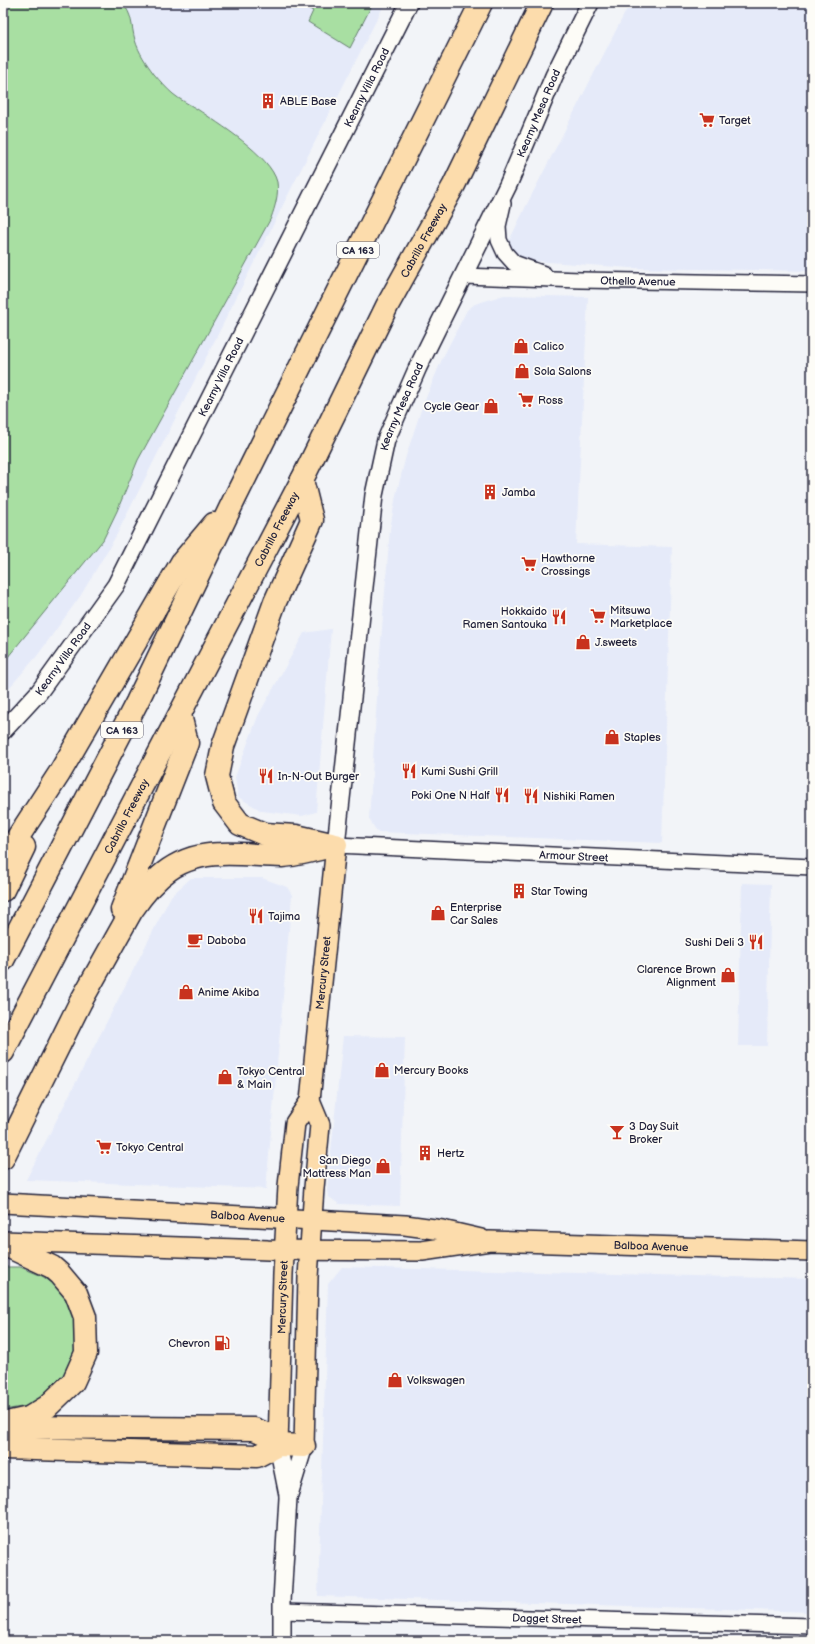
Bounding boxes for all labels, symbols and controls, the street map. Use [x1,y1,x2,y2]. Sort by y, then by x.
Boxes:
street label: Kearny Villa Road [342,46,392,129]
street label: Kearny Mesa Road [514,67,563,159]
building icon: ABLE Base [259,92,277,110]
place label: ABLE Base [280,95,337,108]
supermarket icon: Target [698,111,716,129]
place label: Target [719,114,751,127]
street label: Cabrillo Freeway [398,201,449,280]
road number: CA 163 [337,242,379,258]
street label: Othello Avenue [600,274,676,289]
street label: Kearny Villa Road [196,335,247,419]
shop icon: Calico [512,337,530,355]
place label: Calico [533,340,564,353]
street label: Kearny Mesa Road [378,361,426,452]
shop icon: Sola Salons [513,362,531,380]
place label: Sola Salons [534,365,592,378]
supermarket icon: Ross [517,391,535,409]
place label: Ross [538,394,564,407]
shop icon: Cycle Gear [482,397,500,415]
place label: Cycle Gear [424,400,480,413]
building icon: Jamba [481,483,499,501]
place label: Jamba [502,486,535,499]
street label: Cabrillo Freeway [252,490,302,569]
place label: Hawthorne Crossings [541,552,596,578]
supermarket icon: Hawthorne Crossings [520,555,538,573]
place label: Mitsuwa Marketplace [610,604,673,630]
place label: Hokkaido Ramen Santouka [463,605,547,631]
supermarket icon: Mitsuwa Marketplace [589,607,607,625]
restaurant icon: Hokkaido Ramen Santouka [550,608,568,626]
street label: Kearny Villa Road [33,620,94,698]
shop icon: J.sweets [574,633,592,651]
place label: J.sweets [595,636,638,649]
road number: CA 163 [101,722,143,738]
shop icon: Staples [603,728,621,746]
place label: Staples [624,731,661,744]
restaurant icon: Kumi Sushi Grill [400,762,418,780]
place label: Kumi Sushi Grill [421,765,498,778]
restaurant icon: In-N-Out Burger [257,767,275,785]
place label: In-N-Out Burger [278,770,360,783]
street label: Cabrillo Freeway [102,777,152,856]
restaurant icon: Poki One N Half [493,786,511,804]
restaurant icon: Nishiki Ramen [522,787,540,805]
place label: Poki One N Half [411,789,491,802]
place label: Nishiki Ramen [543,790,615,803]
street label: Armour Street [539,848,609,865]
building icon: Star Towing [510,882,528,900]
place label: Star Towing [531,885,588,898]
place label: Enterprise Car Sales [450,901,502,927]
shop icon: Enterprise Car Sales [429,904,447,922]
restaurant icon: Tajima [247,907,265,925]
place label: Tajima [268,910,300,923]
cafe icon: Daboba [186,931,204,949]
restaurant icon: Sushi Deli 3 [747,933,765,951]
place label: Daboba [207,934,246,947]
street label: Mercury Street [313,935,334,1010]
place label: Sushi Deli 3 [685,936,744,949]
place label: Clarence Brown Alignment [637,963,717,989]
shop icon: Clarence Brown Alignment [719,966,737,984]
shop icon: Anime Akiba [177,983,195,1001]
place label: Anime Akiba [198,986,259,999]
shop icon: Mercury Books [373,1061,391,1079]
place label: Mercury Books [394,1064,469,1077]
place label: Tokyo Central & Main [237,1065,305,1091]
shop icon: Tokyo Central & Main [216,1068,234,1086]
place label: 3 Day Suit Broker [629,1120,679,1146]
bar icon: 3 Day Suit Broker [608,1123,626,1141]
supermarket icon: Tokyo Central [95,1138,113,1156]
place label: Tokyo Central [116,1141,184,1154]
building icon: Hertz [416,1144,434,1162]
place label: Hertz [437,1147,465,1160]
place label: San Diego Mattress Man [302,1154,371,1180]
shop icon: San Diego Mattress Man [374,1157,392,1175]
street label: Balboa Avenue [210,1208,286,1225]
street label: Balboa Avenue [613,1239,689,1254]
street label: Mercury Street [275,1259,291,1334]
fuel station icon: Chevron [213,1334,231,1352]
place label: Chevron [168,1337,210,1350]
shop icon: Volkswagen [386,1371,404,1389]
place label: Volkswagen [407,1374,465,1387]
street label: Dagget Street [512,1612,583,1626]

